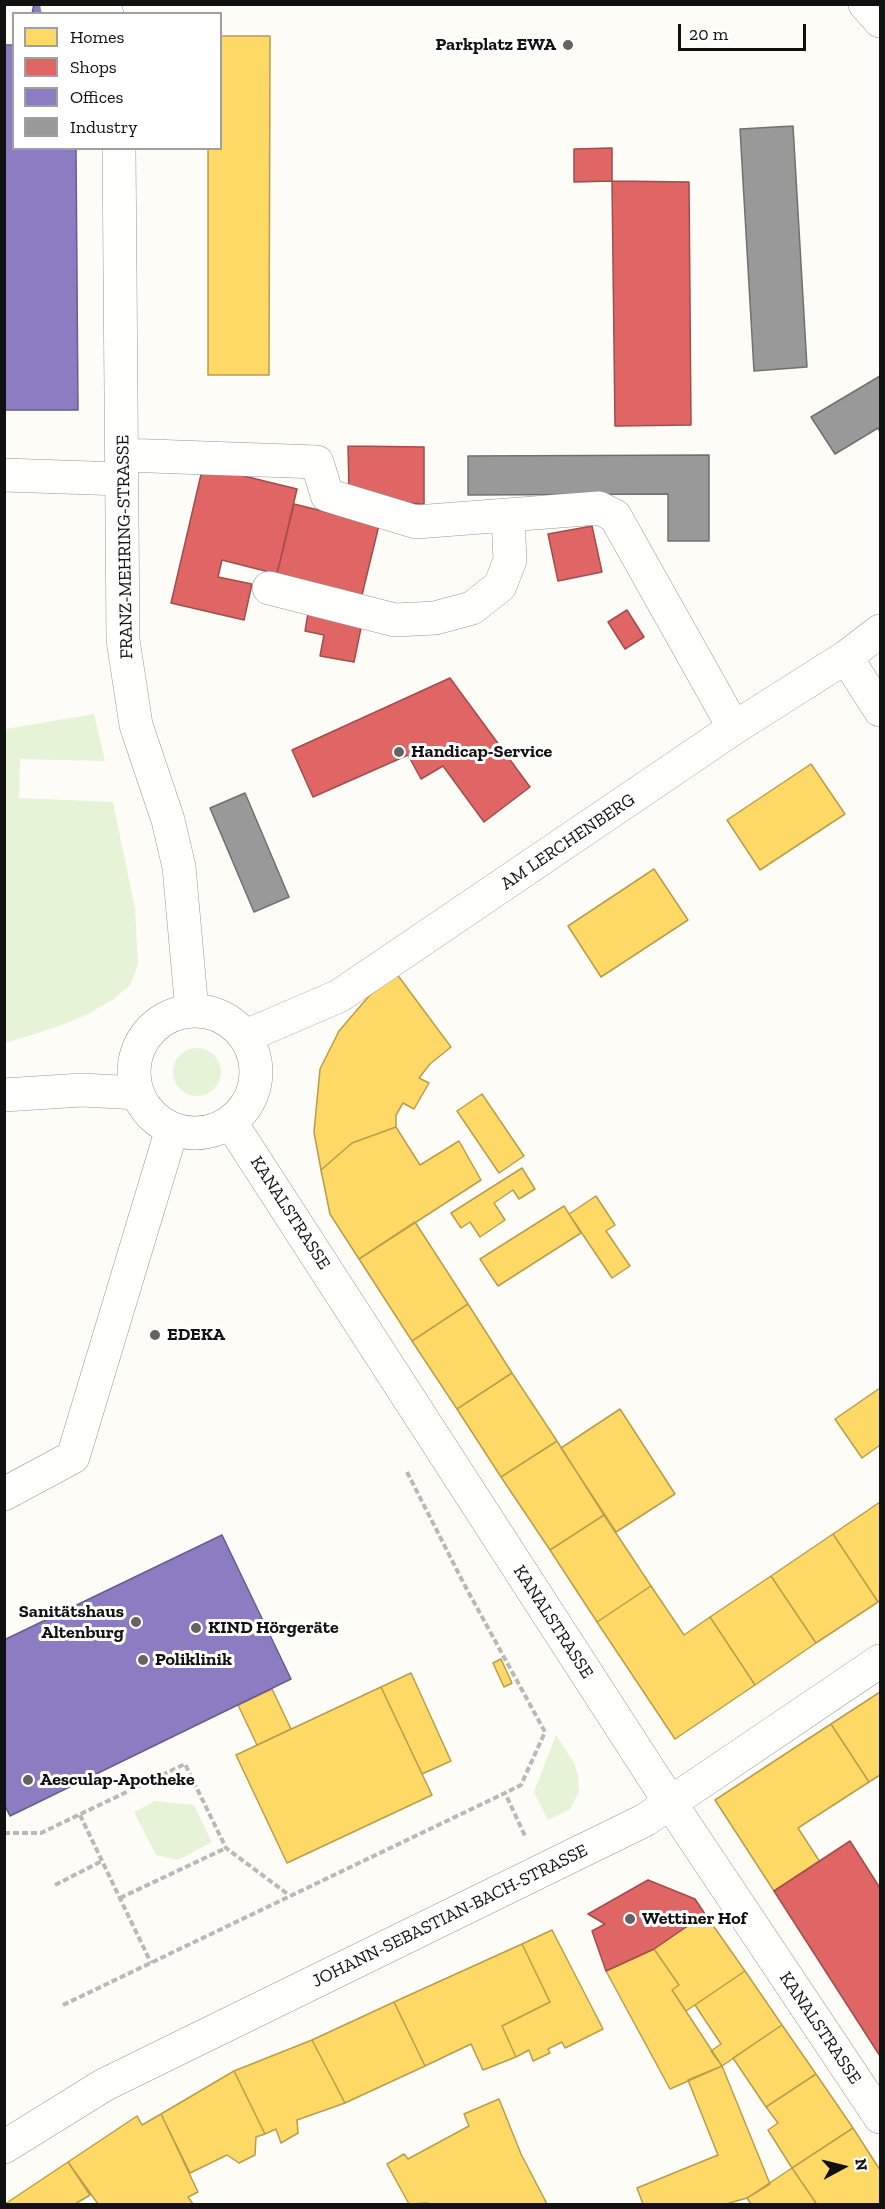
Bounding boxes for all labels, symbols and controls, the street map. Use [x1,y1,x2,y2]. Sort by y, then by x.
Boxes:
legend [12,12,222,150]
scale bar [681,12,808,50]
text: 20 m [689,23,728,45]
text: Homes [70,26,124,48]
place label: Parkplatz EWA [435,34,556,56]
marker: Parkplatz EWA [561,38,575,52]
text: Shops [70,56,117,78]
text: Offices [70,86,123,108]
text: Industry [70,116,137,138]
street label: FRANZ-MEHRING-STRASSE [112,435,138,659]
place label: Handicap-Service [411,741,552,763]
marker: Handicap-Service [392,745,406,759]
street label: AM LERCHENBERG [497,789,639,895]
street label: KANALSTRASSE [245,1152,335,1274]
place label: EDEKA [167,1324,225,1346]
marker: EDEKA [148,1328,162,1342]
street label: KANALSTRASSE [508,1561,598,1683]
place label: Sanitätshaus Altenburg [19,1601,124,1644]
marker: Sanitätshaus Altenburg [129,1615,143,1629]
place label: KIND Hörgeräte [208,1617,339,1639]
marker: KIND Hörgeräte [189,1621,203,1635]
place label: Poliklinik [155,1649,232,1671]
marker: Poliklinik [136,1653,150,1667]
place label: Aesculap-Apotheke [40,1769,195,1791]
marker: Aesculap-Apotheke [21,1773,35,1787]
street label: JOHANN-SEBASTIAN-BACH-STRASSE [309,1840,591,1992]
place label: Wettiner Hof [642,1908,747,1930]
marker: Wettiner Hof [623,1912,637,1926]
street label: KANALSTRASSE [774,1968,866,2088]
north arrow [813,2137,873,2197]
text: N [851,2158,872,2172]

